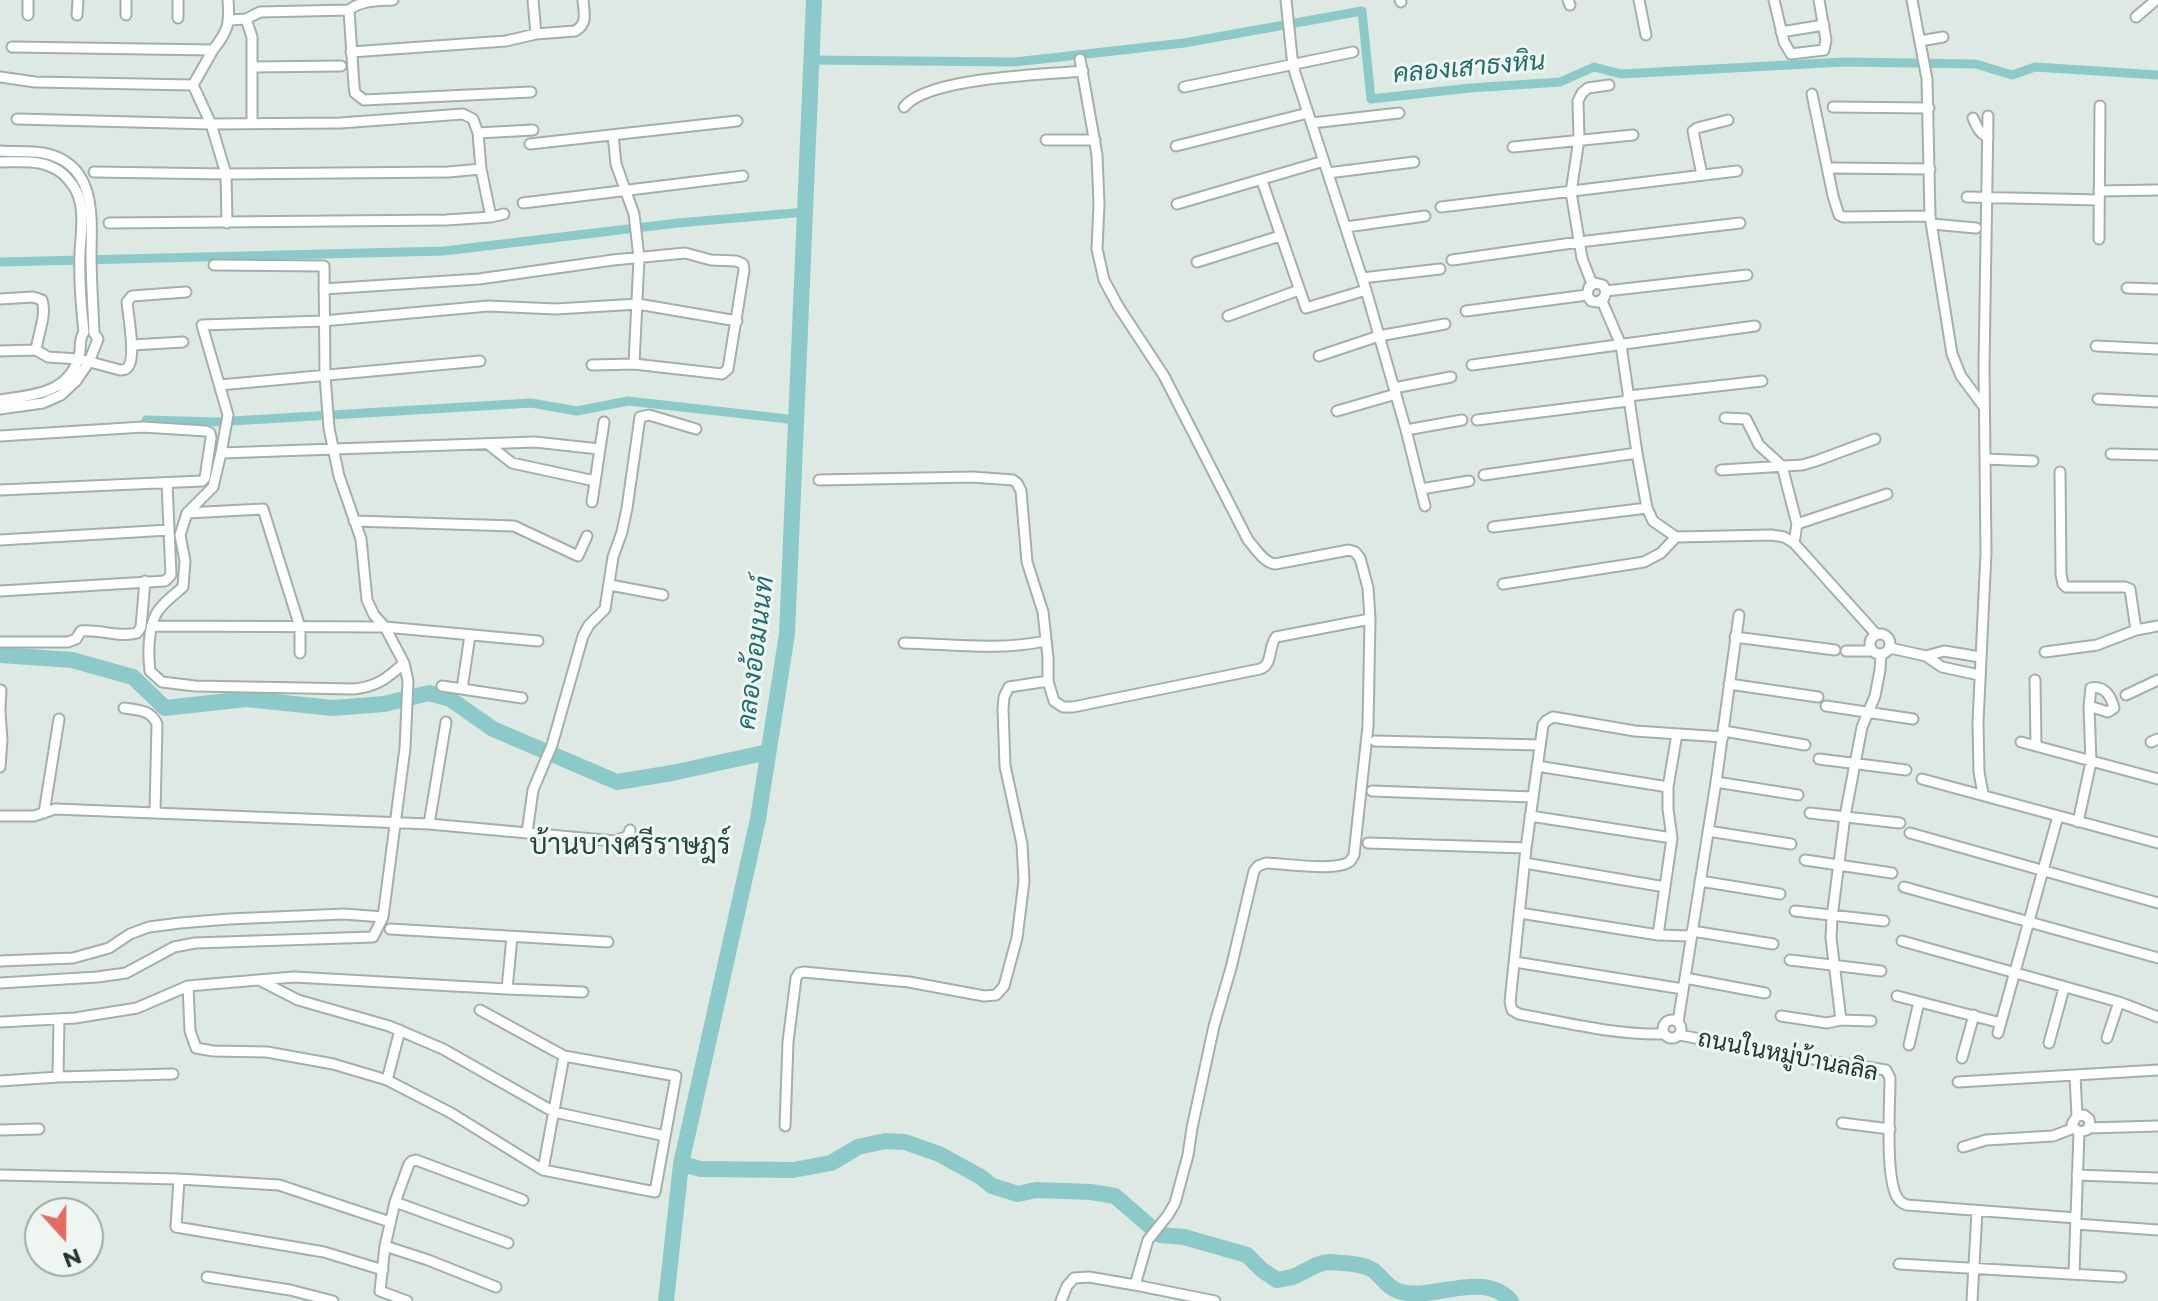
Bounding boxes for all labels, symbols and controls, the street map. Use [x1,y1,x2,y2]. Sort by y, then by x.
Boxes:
water label: คลองเสาธงหิน [1392,46,1546,90]
water label: คลองอ้อมนนท์ [731,574,781,732]
district label: บ้านบางศรีราษฎร์ [529,829,731,863]
street label: ถนนในหมู่บ้านลลิล [1695,1024,1881,1088]
north arrow [24,1197,104,1277]
text: N [59,1242,85,1274]

